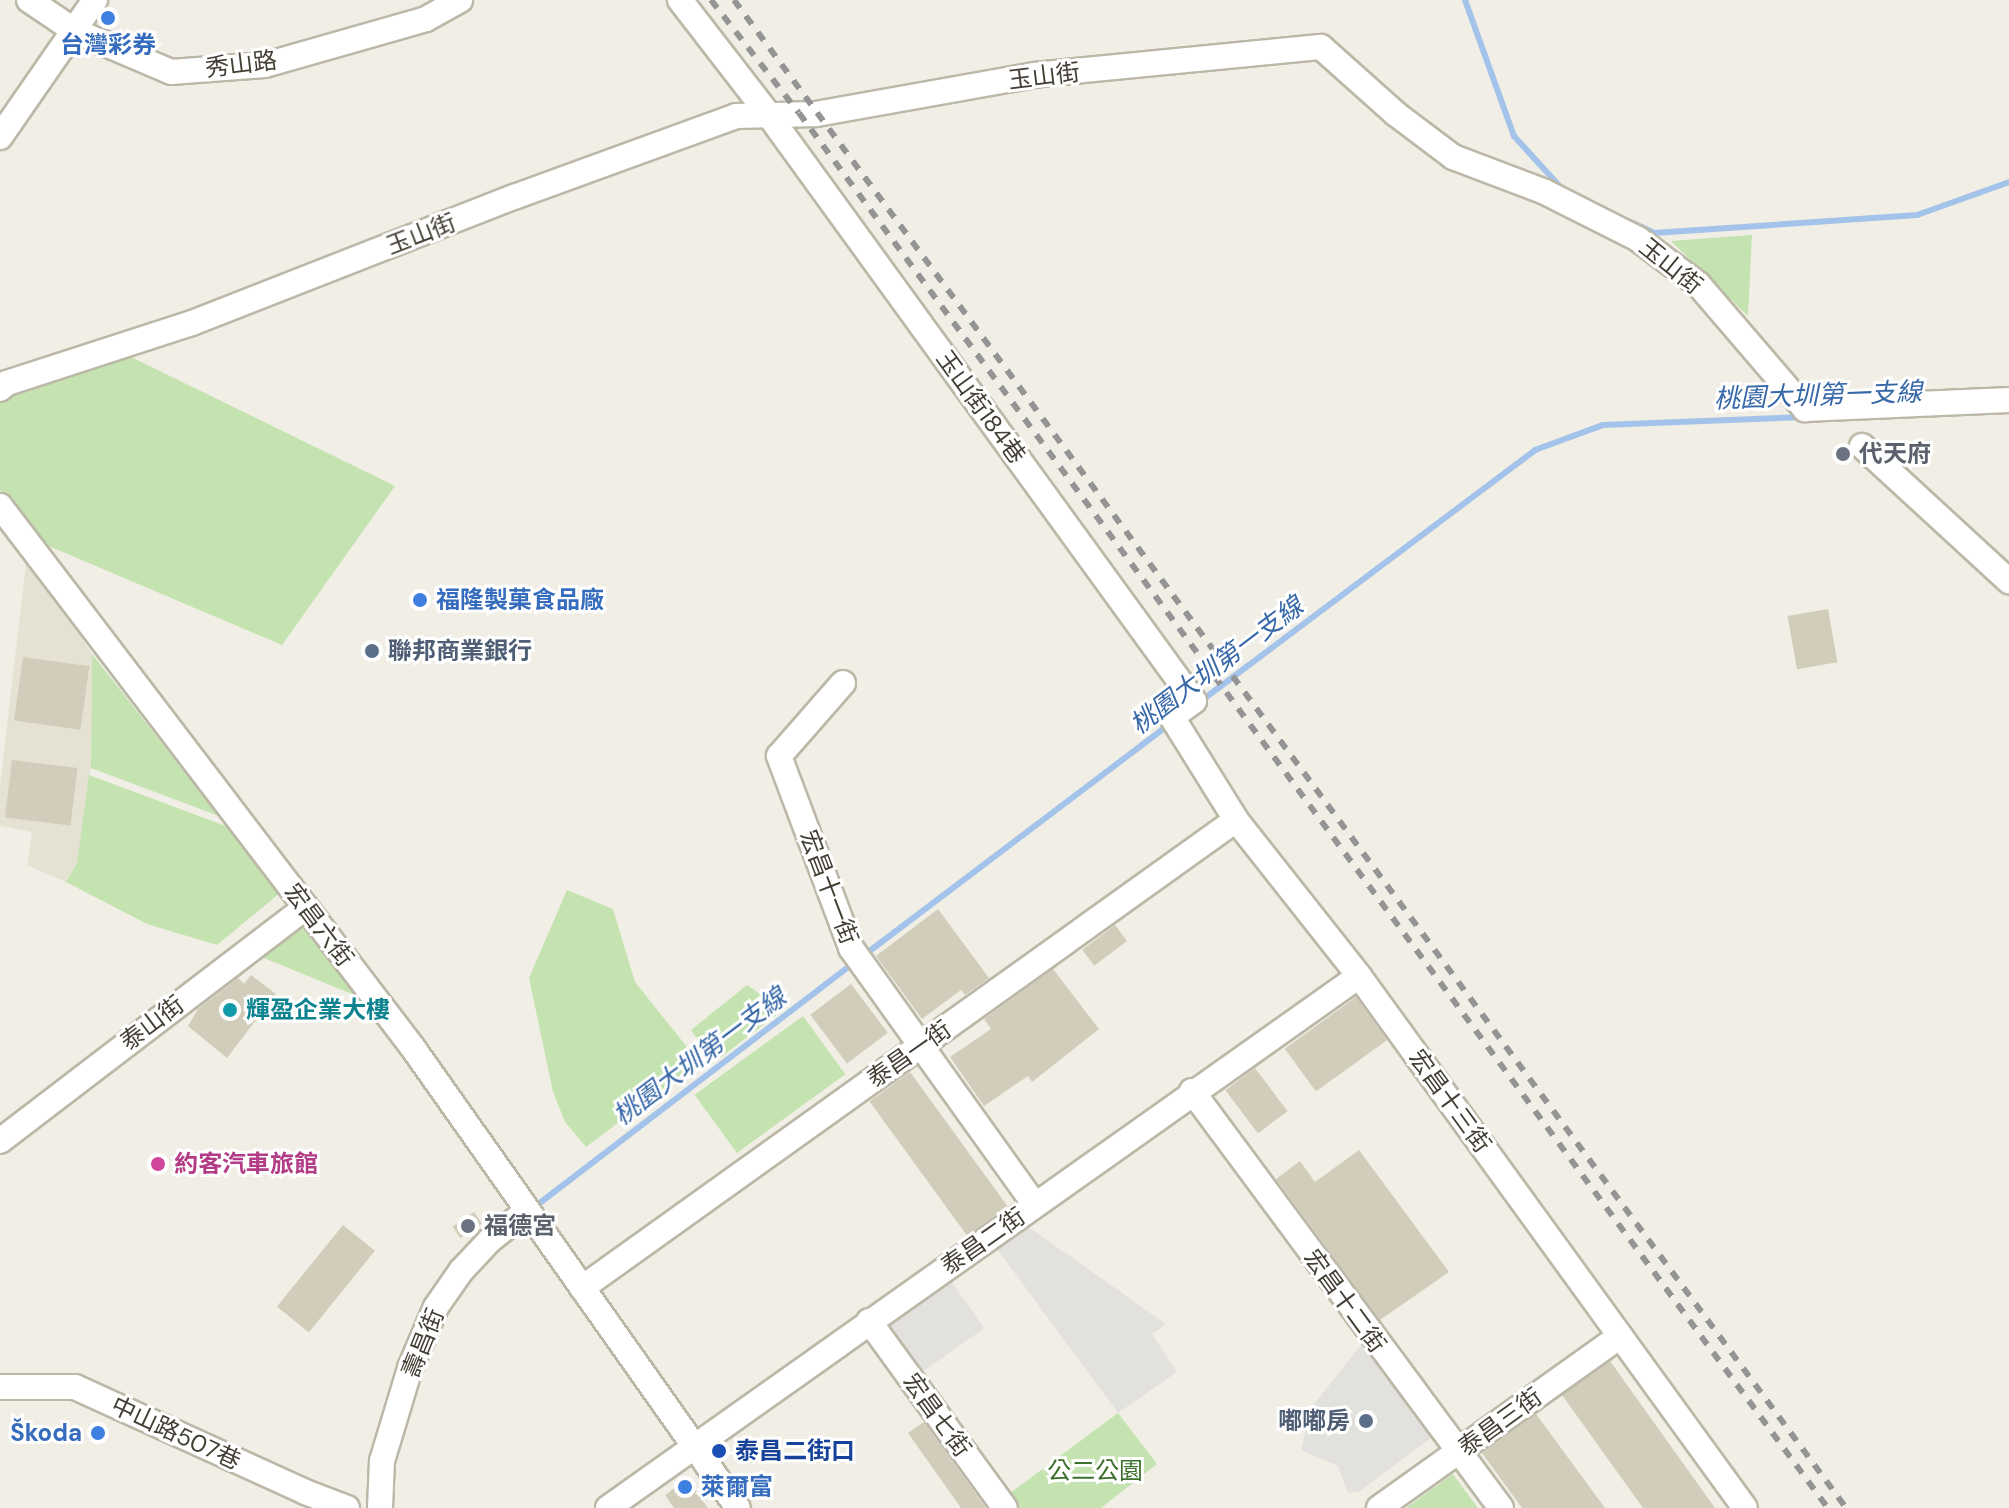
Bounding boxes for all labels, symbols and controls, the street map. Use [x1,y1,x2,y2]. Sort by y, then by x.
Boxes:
marker: 台灣彩券 [99,9,117,27]
place label: 台灣彩券 [60,31,156,59]
street label: 秀山路 [204,45,278,83]
street label: 玉山街 [1007,57,1081,95]
street label: 玉山街 [382,208,460,260]
street label: 玉山街 [1634,232,1708,300]
street label: 玉山街184巷 [930,345,1032,469]
water label: 桃園大圳第一支線 [1714,377,1922,415]
place label: 代天府 [1859,440,1931,468]
marker: 代天府 [1834,445,1852,463]
place label: 福隆製菓食品廠 [436,586,604,614]
marker: 福隆製菓食品廠 [411,591,429,609]
water label: 桃園大圳第一支線 [1125,591,1309,741]
place label: 聯邦商業銀行 [388,637,532,665]
marker: 聯邦商業銀行 [363,642,381,660]
street label: 宏昌十一街 [794,826,864,948]
street label: 宏昌六街 [279,878,359,972]
water label: 桃園大圳第一支線 [608,982,792,1132]
street label: 泰山街 [115,990,189,1056]
place label: 輝盈企業大樓 [246,996,390,1024]
marker: 輝盈企業大樓 [221,1001,239,1019]
street label: 泰昌一街 [861,1015,957,1093]
street label: 宏昌十三街 [1403,1044,1497,1158]
place label: 約客汽車旅館 [174,1150,318,1178]
marker: 約客汽車旅館 [149,1155,167,1173]
street label: 泰昌二街 [935,1202,1031,1280]
place label: 福德宮 [484,1212,556,1240]
marker: 福德宮 [459,1217,477,1235]
street label: 宏昌十二街 [1298,1244,1392,1358]
street label: 壽昌街 [396,1304,450,1382]
street label: 宏昌七街 [897,1368,977,1462]
street label: 泰昌三街 [1453,1382,1547,1462]
street label: 中山路507巷 [107,1390,245,1476]
place label: 嘟嘟房 [1278,1407,1350,1435]
marker: 嘟嘟房 [1357,1412,1375,1430]
place label: Škoda [10,1419,82,1447]
marker: Škoda [89,1424,107,1442]
place label: 泰昌二街口 [735,1437,855,1465]
marker: 泰昌二街口 [710,1442,728,1460]
park label: 公二公園 [1047,1457,1143,1485]
place label: 萊爾富 [701,1473,773,1501]
marker: 萊爾富 [676,1478,694,1496]

